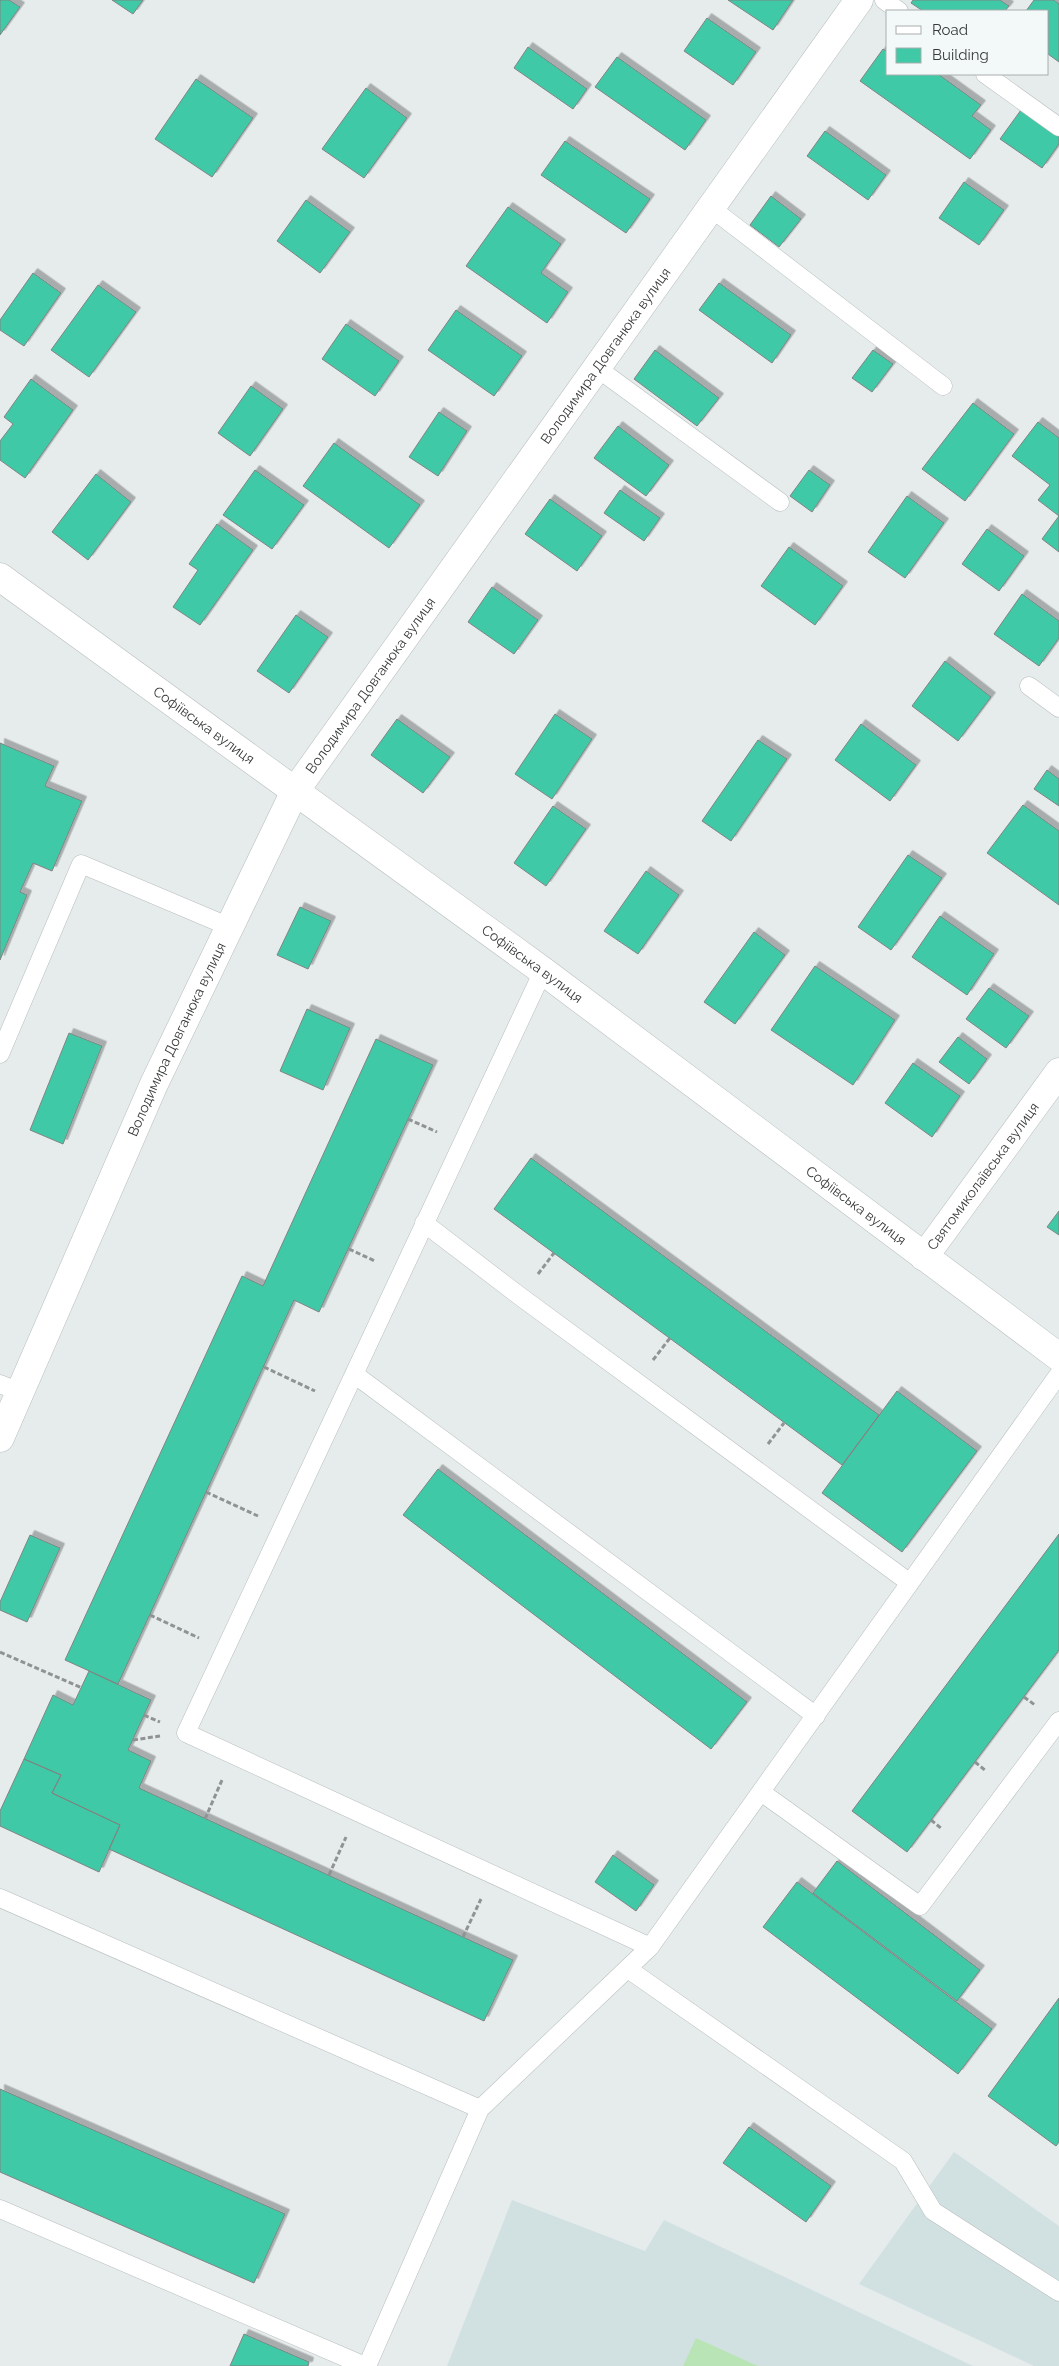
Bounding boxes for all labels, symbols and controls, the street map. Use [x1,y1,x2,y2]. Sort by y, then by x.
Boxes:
legend [886,10,1049,75]
text: Road [932,21,968,39]
text: Building [932,46,989,64]
street label: Володимира Довганюка вулиця [537,264,674,447]
street label: Володимира Довганюка вулиця [302,594,439,776]
street label: Софіївська вулиця [150,683,258,767]
street label: Софіївська вулиця [479,921,586,1006]
street label: Володимира Довганюка вулиця [124,940,229,1139]
street label: Святомиколаївська вулиця [924,1099,1042,1253]
street label: Софіївська вулиця [803,1163,909,1248]

